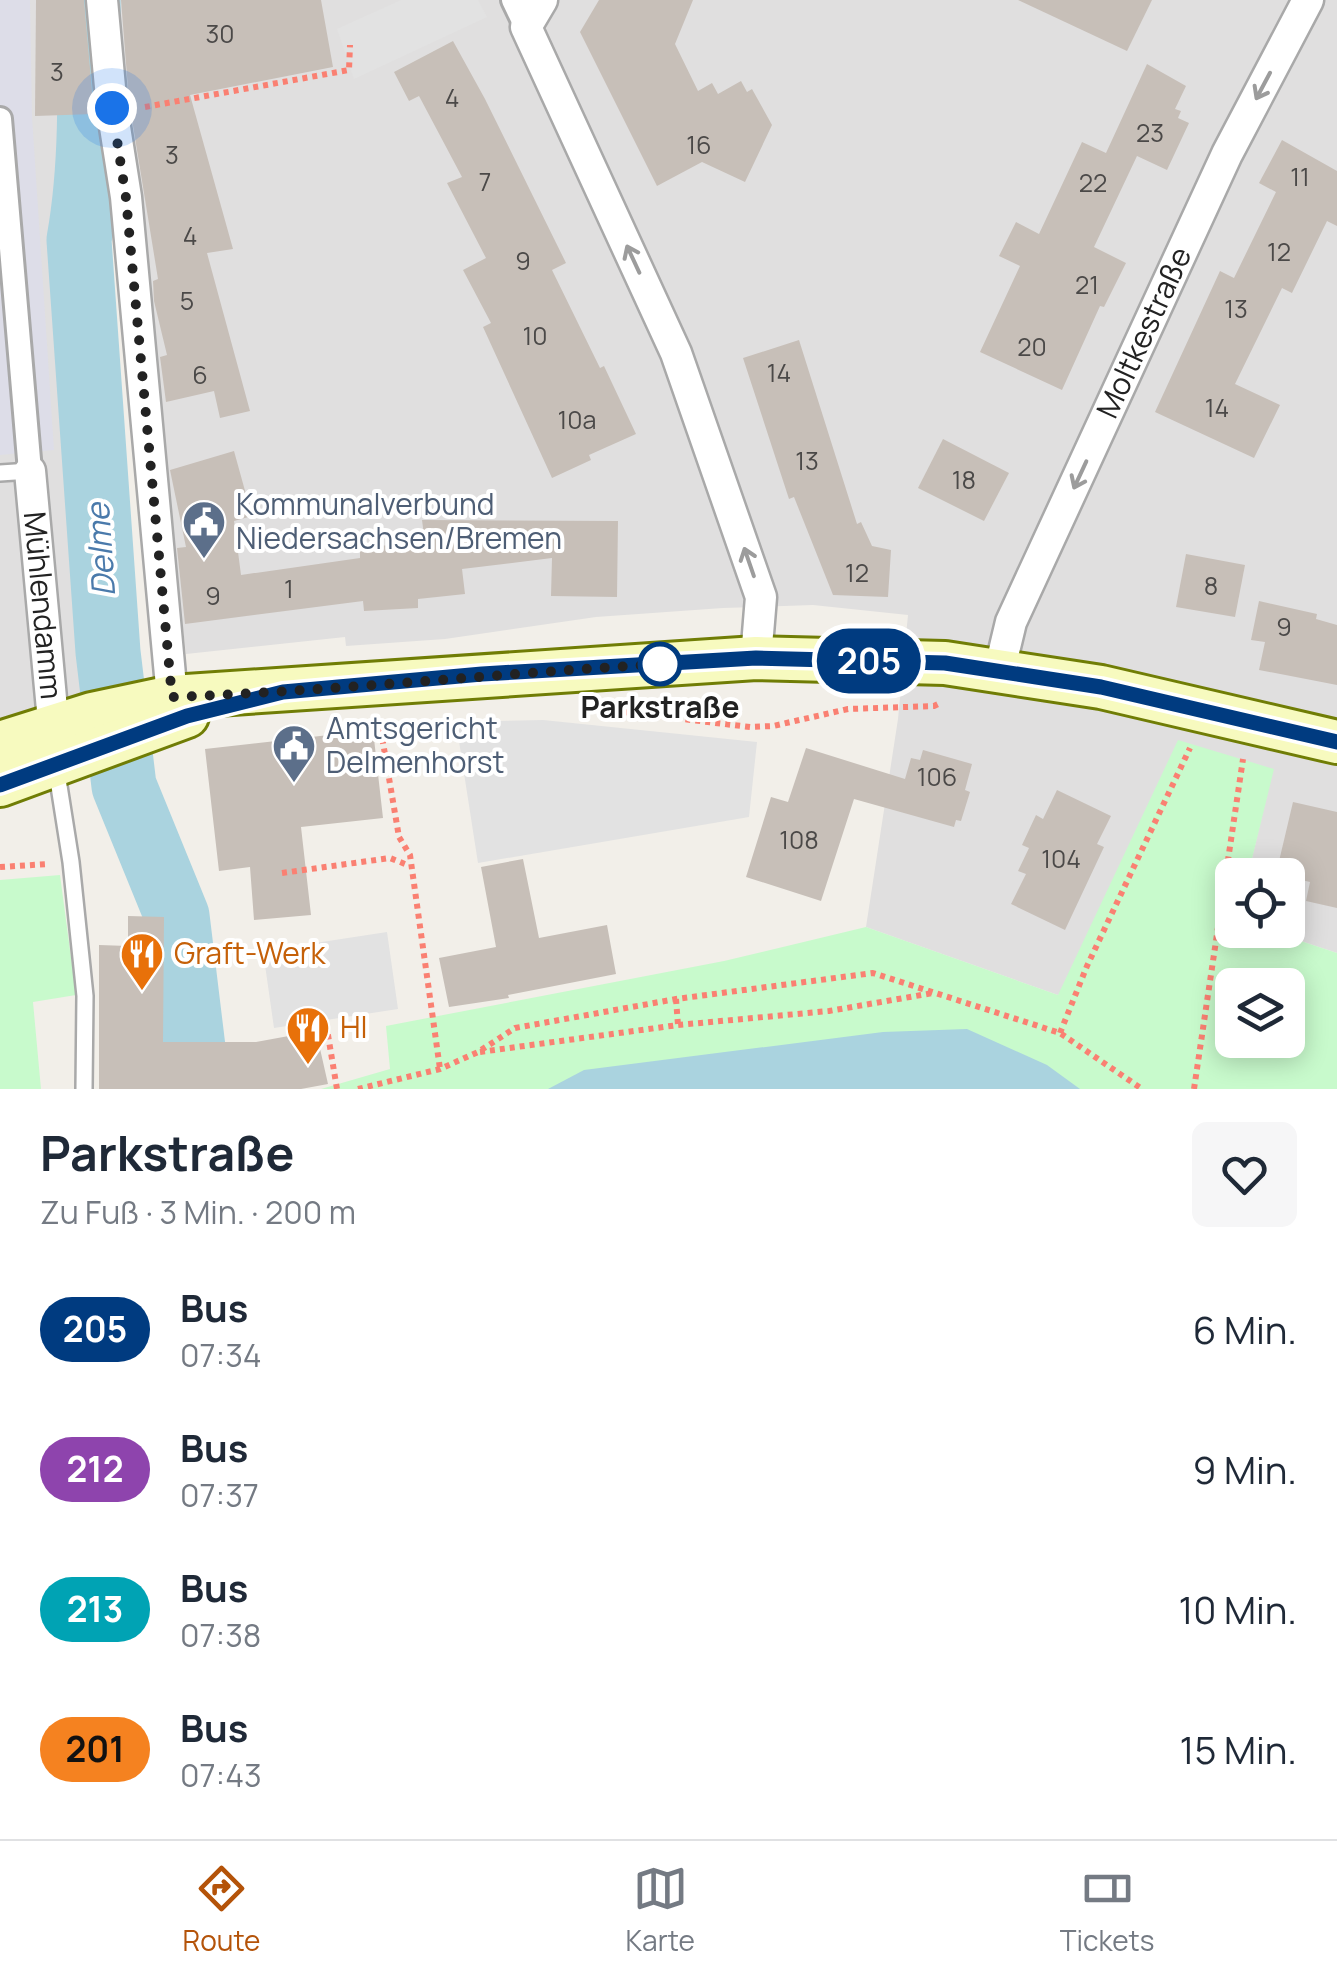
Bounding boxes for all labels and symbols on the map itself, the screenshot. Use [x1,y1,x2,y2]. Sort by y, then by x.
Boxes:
house number: 30 [205,16,235,51]
house number: 3 [50,54,64,89]
one-way arrow [1253,71,1272,101]
house number: 4 [445,80,459,115]
your location [87,83,137,133]
house number: 23 [1136,115,1164,150]
house number: 16 [686,127,712,162]
house number: 3 [165,137,179,172]
house number: 11 [1290,159,1310,194]
house number: 7 [479,164,491,199]
house number: 22 [1079,165,1107,200]
house number: 4 [183,218,197,253]
house number: 12 [1267,234,1291,269]
street label: Moltkestraße [1086,240,1200,424]
house number: 9 [515,243,531,278]
one-way arrow [622,245,641,275]
house number: 21 [1075,267,1099,302]
house number: 5 [180,283,194,318]
house number: 13 [1224,291,1248,326]
house number: 10 [522,318,548,353]
house number: 20 [1017,329,1047,364]
house number: 14 [767,355,791,390]
house number: 6 [192,357,208,392]
house number: 14 [1205,390,1229,425]
house number: 10a [558,402,596,437]
house number: 13 [795,443,819,478]
one-way arrow [1070,460,1088,490]
house number: 18 [952,462,976,497]
place label: Kommunalverbund Niedersachsen/Bremen [236,483,562,558]
public building icon: Kommunalverbund Niedersachsen/Bremen [181,499,227,560]
water label: Delme [75,500,125,598]
street label: Mühlendamm [15,510,73,701]
one-way arrow [739,548,757,579]
house number: 12 [845,555,869,590]
house number: 8 [1204,568,1218,603]
house number: 1 [284,571,294,606]
house number: 9 [205,578,221,613]
house number: 9 [1276,609,1292,644]
line badge: 205 [812,628,926,694]
marker: Parkstraße [639,643,681,685]
place label: Parkstraße [580,686,740,727]
place label: Amtsgericht Delmenhorst [326,707,504,782]
public building icon: Amtsgericht Delmenhorst [271,723,317,784]
house number: 106 [917,759,957,794]
house number: 108 [779,822,819,857]
house number: 104 [1041,841,1081,876]
restaurant icon: Graft-Werk [119,931,165,992]
place label: Graft-Werk [174,932,327,973]
restaurant icon: HI [285,1005,331,1066]
place label: HI [340,1006,368,1047]

